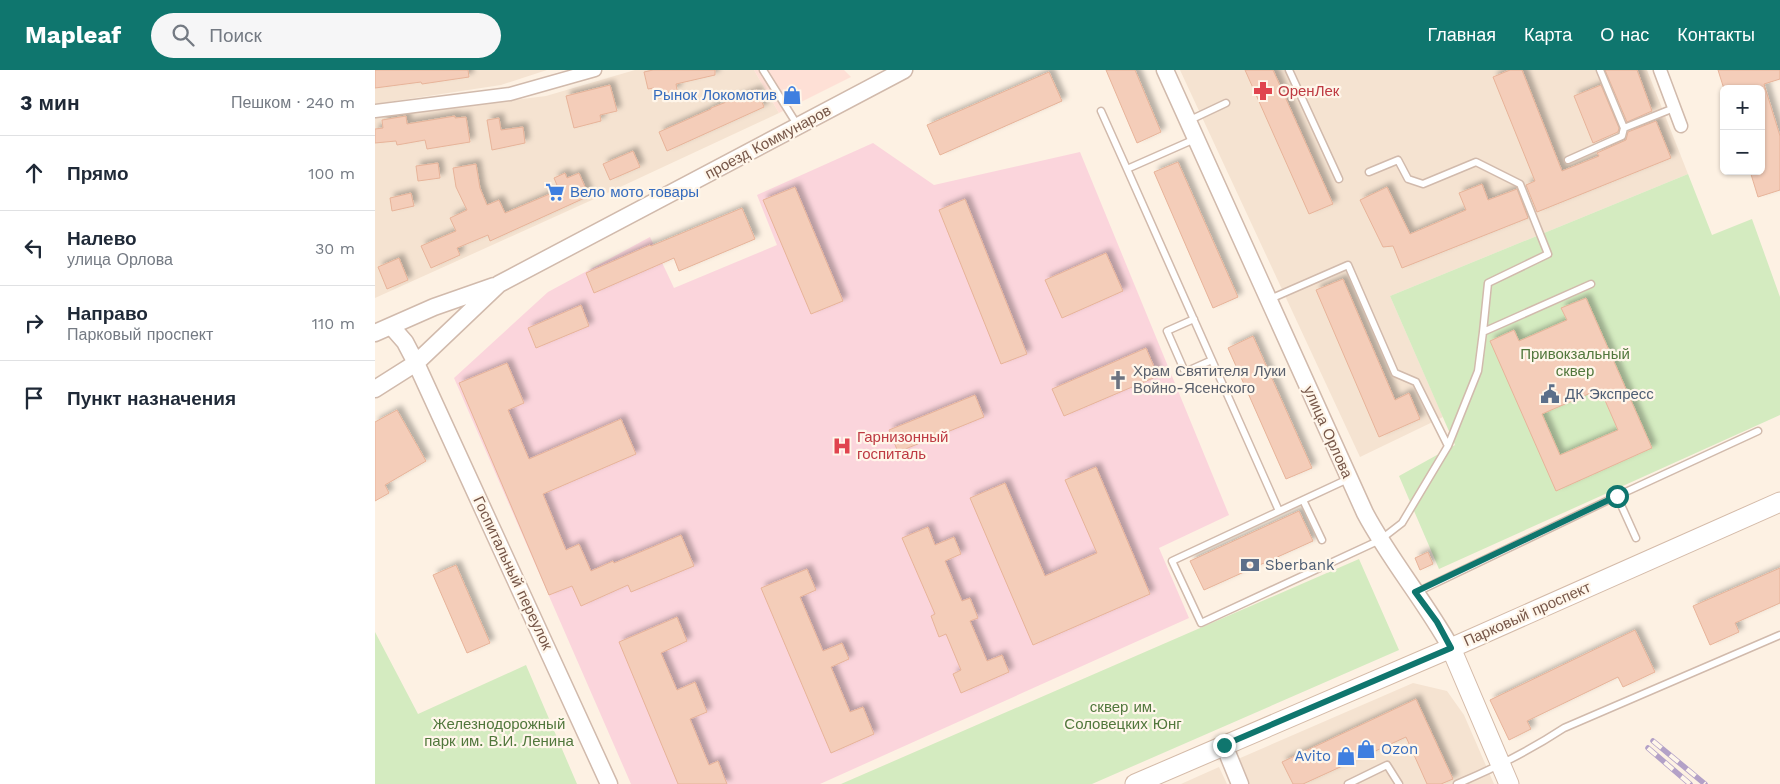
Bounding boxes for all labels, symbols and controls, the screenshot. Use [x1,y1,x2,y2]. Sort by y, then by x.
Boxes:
search box [151,13,501,58]
text: Mapleaf [25,21,121,49]
icon: search [169,21,197,49]
text: Поиск [209,24,262,47]
text: Главная [1427,24,1496,45]
text: Карта [1524,24,1572,45]
text: О нас [1600,24,1649,45]
text: Контакты [1677,24,1755,45]
pharmacy icon: ОренЛек [1252,80,1274,102]
place label: ОренЛек [1278,82,1340,100]
shop icon: Рынок Локомотив [781,84,803,106]
map controls [1720,85,1765,175]
button: + [1720,85,1765,130]
place label: Рынок Локомотив [653,86,777,104]
text: 3 мин [20,90,80,115]
text: Пешком · 240 m [231,93,355,112]
street label: проезд Коммунаров [702,101,834,183]
button: − [1720,130,1765,175]
icon: ahead [20,159,48,187]
text: Прямо [67,162,129,185]
text: 100 m [308,164,355,183]
supermarket icon: Вело мото товары [544,181,566,203]
place label: Вело мото товары [570,183,699,201]
text: Налево [67,227,137,250]
icon: left [20,234,48,262]
text: 30 m [315,239,355,258]
text: улица Орлова [67,250,173,269]
text: Направо [67,302,148,325]
icon: right [20,309,48,337]
text: 110 m [312,314,355,333]
text: Парковый проспект [67,325,213,344]
park label: Привокзальный сквер [1520,345,1630,380]
place label: Храм Святителя Луки Войно-Ясенского [1133,362,1286,397]
church icon: Храм Святителя Луки Войно-Ясенского [1107,369,1129,391]
street label: улица Орлова [1300,383,1357,482]
public building icon: ДК Экспресс [1539,383,1561,405]
icon: arrive [20,384,48,412]
place label: ДК Экспресс [1565,385,1654,403]
text: Пункт назначения [67,387,236,410]
place label: Гарнизонный госпиталь [857,428,948,463]
hospital icon: Гарнизонный госпиталь [831,435,853,457]
route start [1606,485,1629,508]
street label: Госпитальный переулок [469,493,557,653]
bank icon: Sberbank [1239,554,1261,576]
place label: Sberbank [1265,556,1335,574]
street label: Парковый проспект [1461,578,1593,650]
park label: сквер им. Соловецких Юнг [1064,698,1182,733]
park label: Железнодорожный парк им. В.И. Ленина [424,715,574,750]
route end [1213,734,1236,757]
shop icon: Ozon [1355,738,1377,760]
place label: Ozon [1381,740,1418,758]
shop icon: Avito [1335,745,1357,767]
place label: Avito [1295,747,1331,765]

